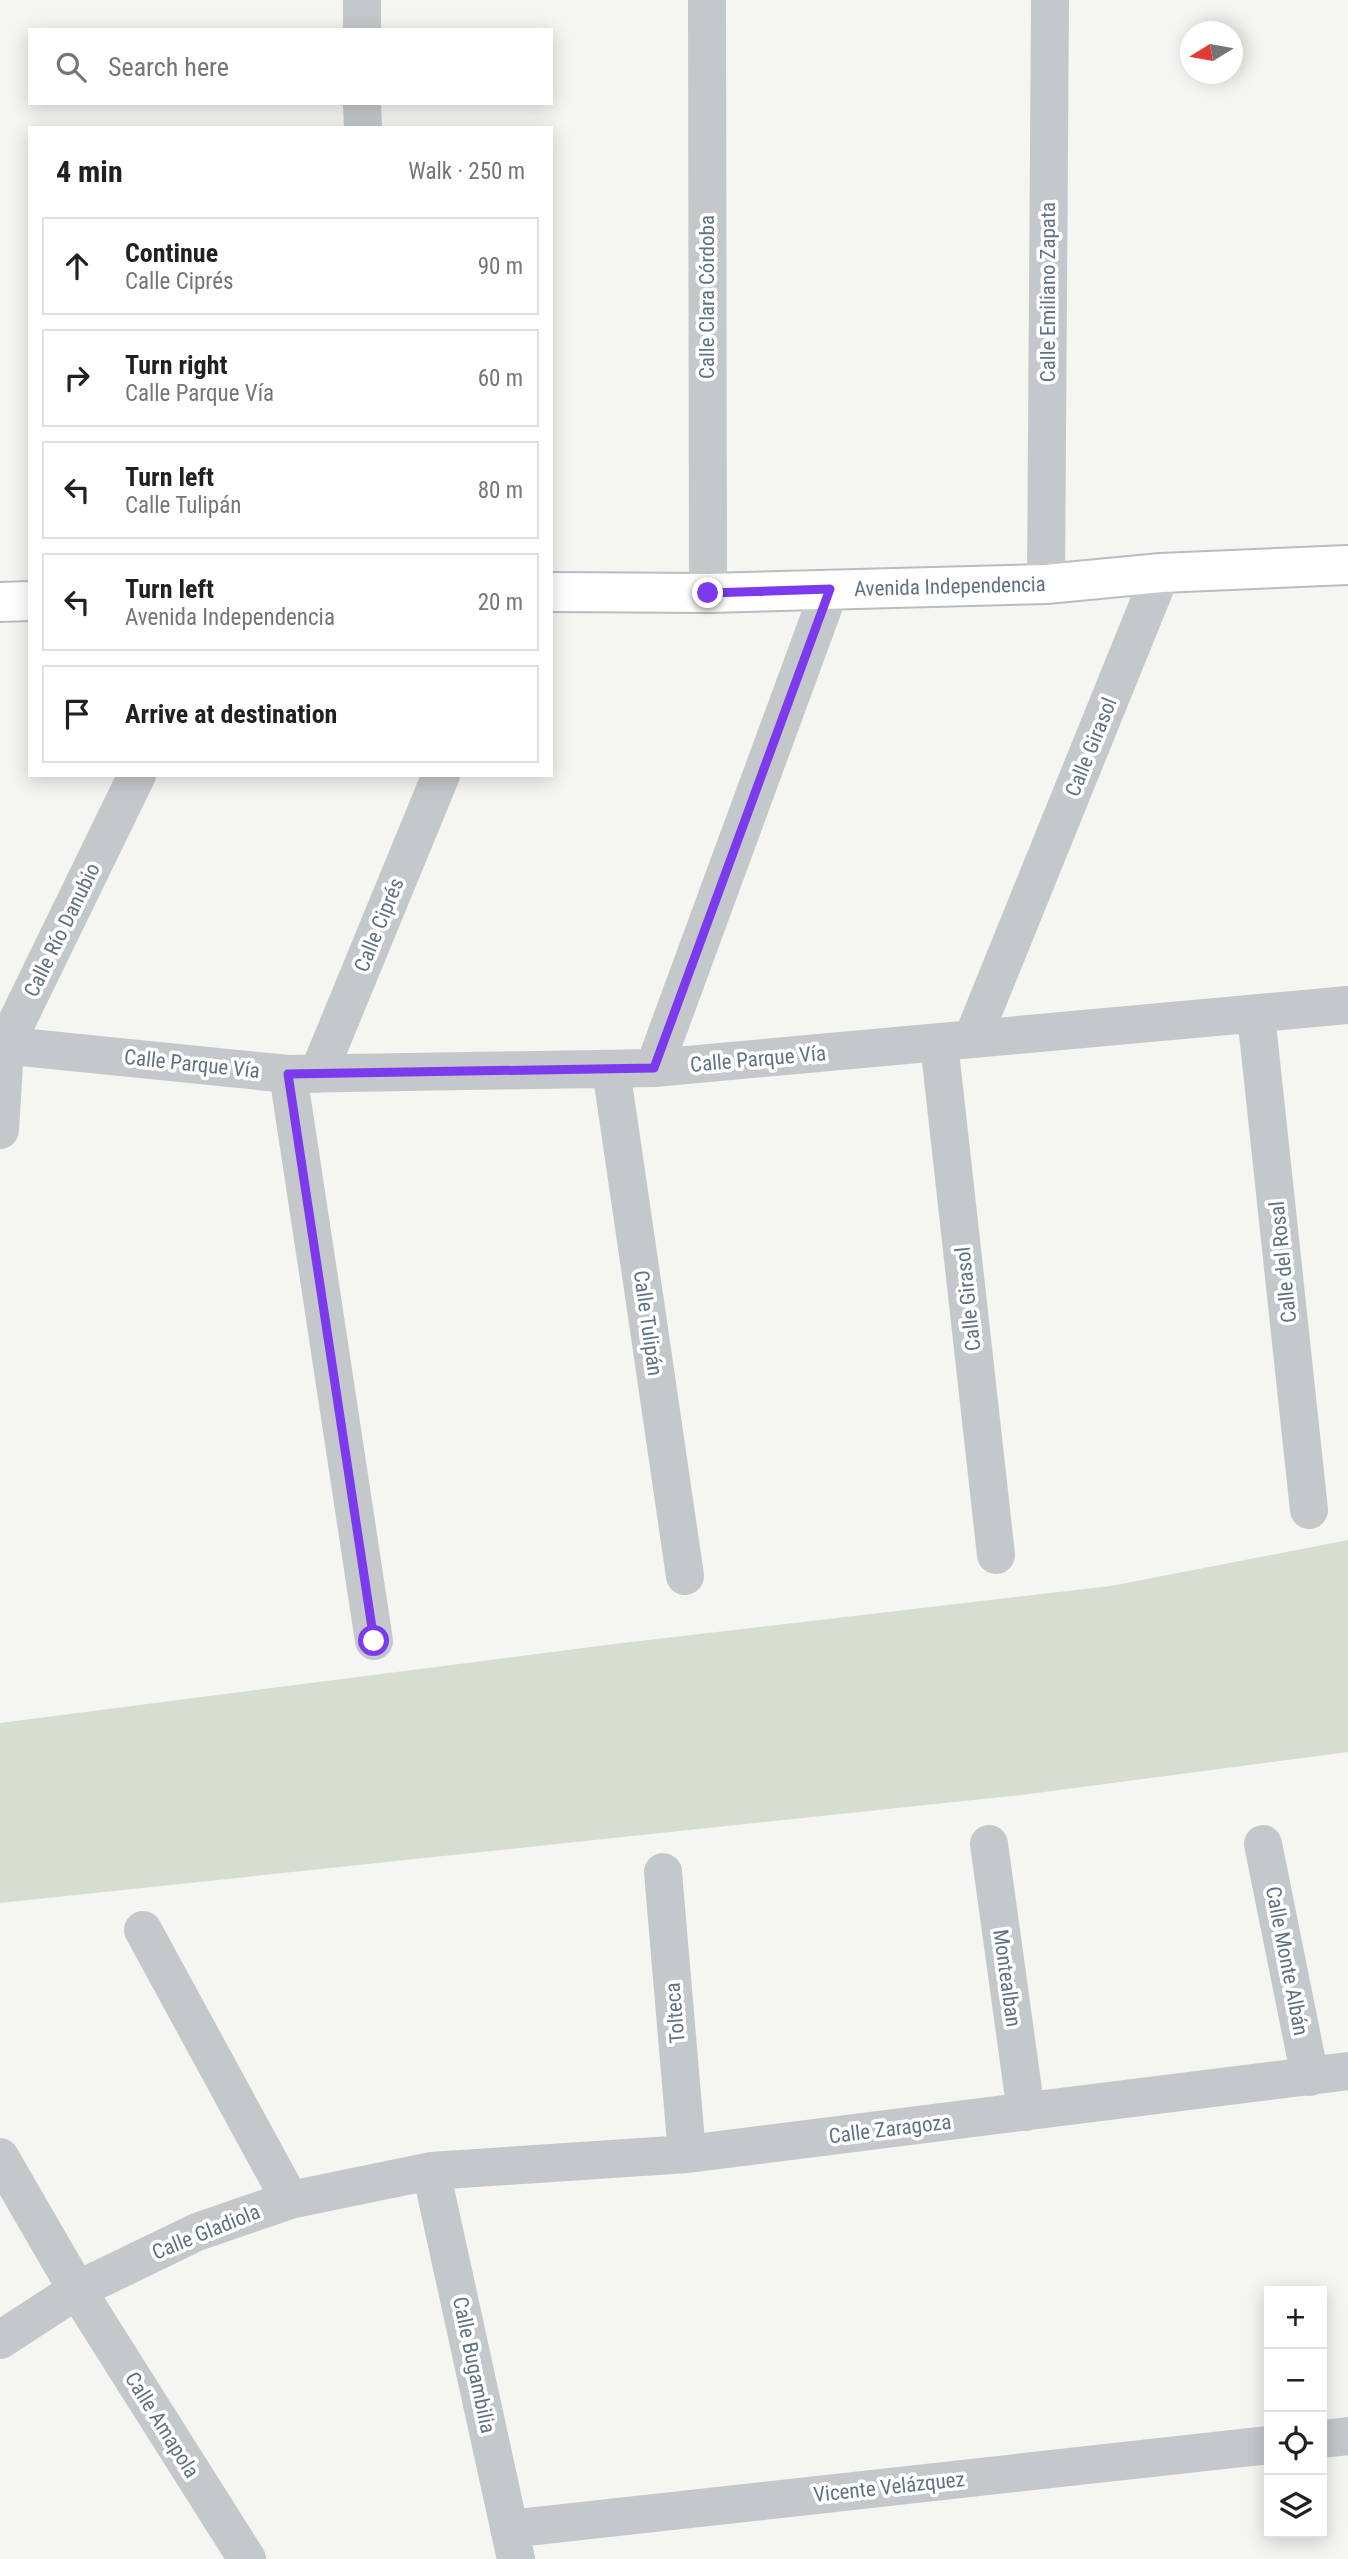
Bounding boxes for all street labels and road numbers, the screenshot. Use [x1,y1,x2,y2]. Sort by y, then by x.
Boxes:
street label: Calle Emiliano Zapata [1036,202,1060,382]
street label: Calle Clara Córdoba [695,215,719,379]
street label: Avenida Independencia [854,572,1046,601]
street label: Calle Girasol [1060,694,1122,800]
street label: Calle Río Danubio [19,859,105,1001]
street label: Calle Ciprés [349,875,409,975]
street label: Calle Parque Vía [689,1041,827,1077]
street label: Calle Parque Vía [123,1045,261,1083]
street label: Calle del Rosal [1265,1200,1301,1324]
street label: Calle Girasol [951,1246,985,1352]
street label: Calle Tulipán [629,1269,667,1377]
street label: Calle Monte Albán [1261,1884,1313,2038]
street label: Montealban [988,1928,1026,2028]
street label: Tolteca [660,1982,690,2044]
street label: Calle Zaragoza [827,2110,953,2148]
street label: Calle Gladiola [149,2199,263,2265]
street label: Calle Bugambilia [448,2295,500,2435]
street label: Calle Amapola [120,2368,204,2482]
street label: Vicente Velázquez [812,2467,966,2507]

